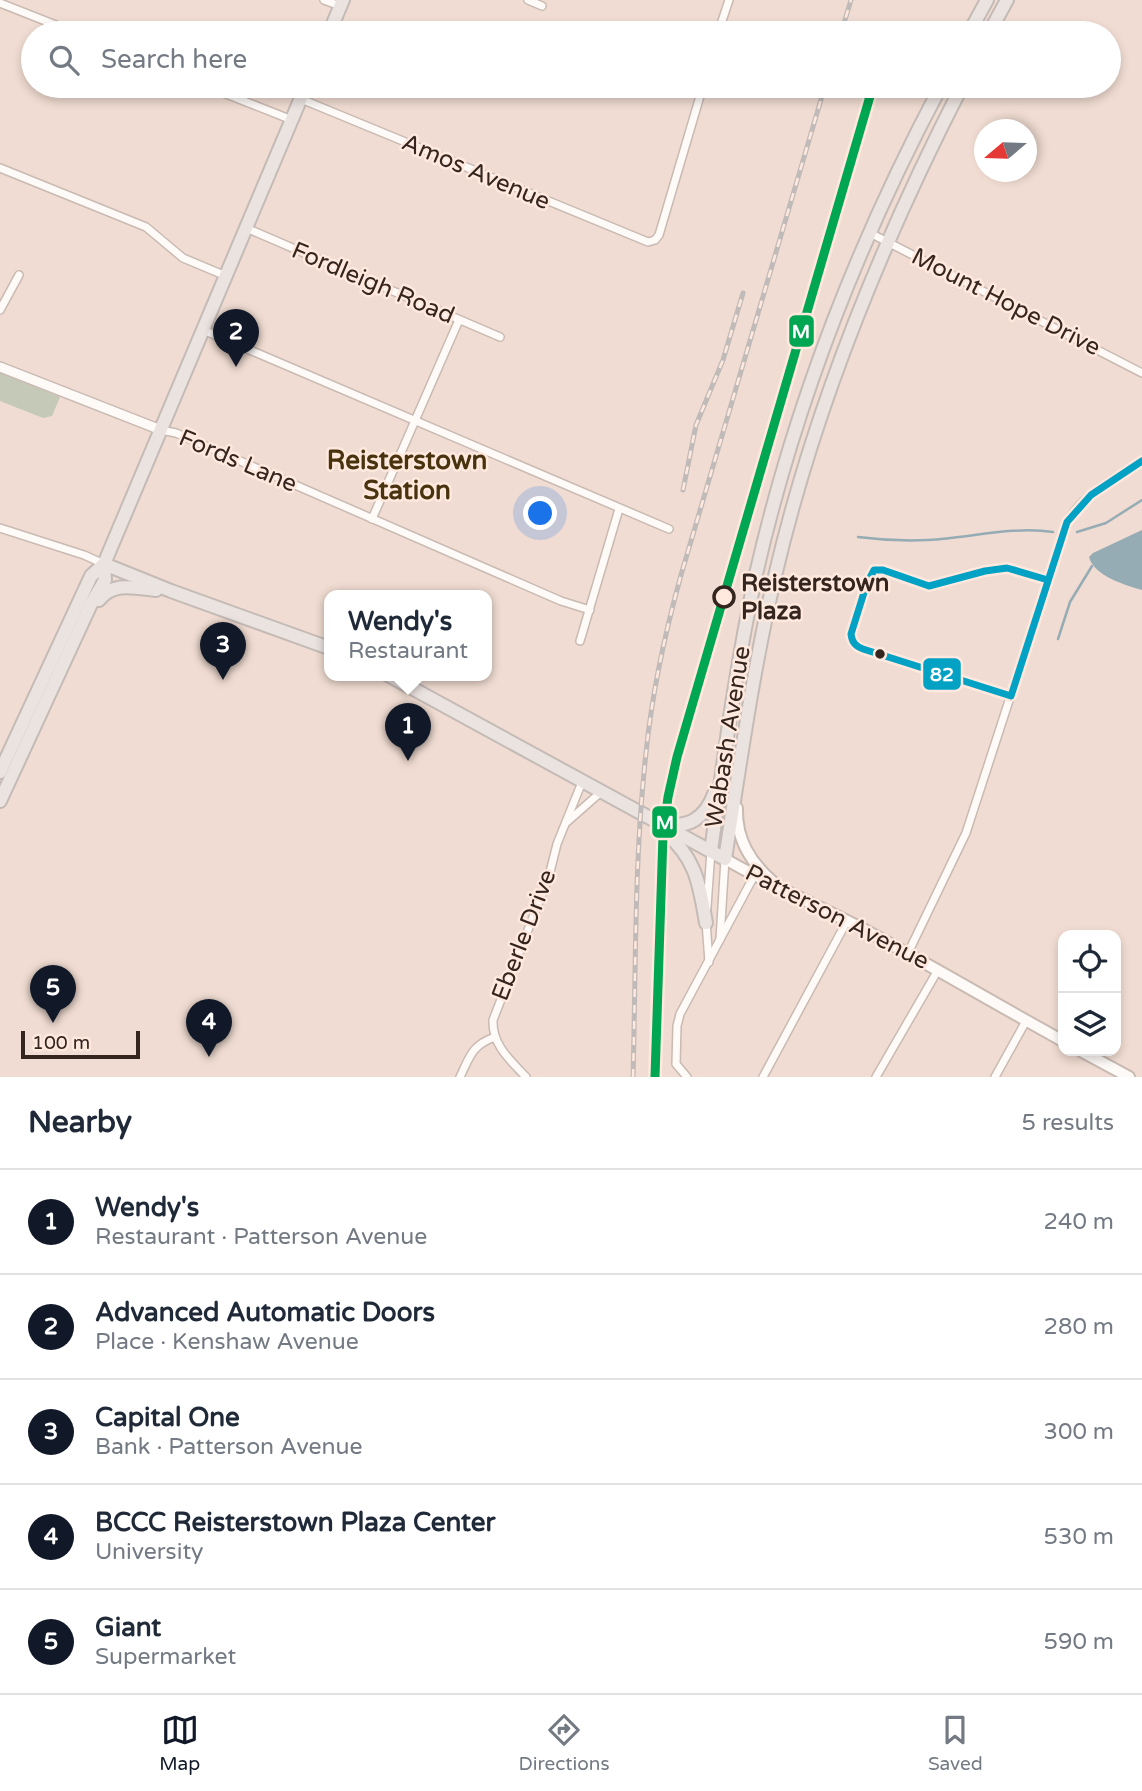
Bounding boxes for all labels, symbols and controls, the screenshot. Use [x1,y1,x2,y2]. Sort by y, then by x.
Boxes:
search box [21,21,1121,98]
icon: search [45,41,83,79]
text: Search here [101,44,247,75]
north arrow [974,119,1037,182]
street label: Amos Avenue [398,128,554,216]
street label: Fordleigh Road [287,236,459,330]
street label: Mount Hope Drive [907,242,1105,362]
pin: 2 [213,309,259,367]
line badge: M [788,314,815,348]
text: M [792,321,810,343]
street label: Fords Lane [175,423,301,499]
district label: Reisterstown Station [327,445,487,506]
your location [523,496,557,530]
place label: Reisterstown Plaza [741,569,889,626]
marker: Reisterstown Plaza [713,586,735,608]
popup [324,590,492,681]
text: Wendy's [348,606,452,637]
pin: 3 [200,622,246,680]
text: Restaurant [348,637,468,665]
street label: Wabash Avenue [699,644,757,830]
unlabelled marker [873,647,887,661]
line badge: 82 [922,657,962,691]
text: 82 [930,664,954,686]
pin: 1 [385,703,431,761]
line badge: M [651,805,678,839]
text: M [656,812,674,834]
street label: Patterson Avenue [740,858,934,976]
street label: Eberle Drive [486,865,562,1005]
map controls [1058,930,1121,1056]
button: locate [1058,930,1121,993]
pin: 5 [30,965,76,1023]
button: layers [1058,993,1121,1056]
pin: 4 [186,999,232,1057]
scale bar [21,1028,140,1060]
text: 100 m [32,1032,90,1054]
text: Nearby [28,1104,132,1141]
text: 5 results [1021,1109,1114,1137]
text: Wendy's [95,1192,199,1223]
text: 1 [44,1208,58,1236]
text: 240 m [1044,1208,1114,1236]
text: Restaurant · Patterson Avenue [95,1223,427,1251]
text: Advanced Automatic Doors [95,1297,435,1328]
text: 2 [44,1313,58,1341]
text: 280 m [1044,1313,1114,1341]
text: Place · Kenshaw Avenue [95,1328,359,1356]
text: Capital One [95,1402,240,1433]
text: 3 [44,1418,58,1446]
text: 300 m [1044,1418,1114,1446]
text: Bank · Patterson Avenue [95,1433,362,1461]
text: BCCC Reisterstown Plaza Center [95,1507,495,1538]
text: 4 [44,1523,58,1551]
text: 530 m [1044,1523,1114,1551]
text: University [95,1538,203,1566]
text: Giant [95,1612,161,1643]
text: 5 [44,1628,58,1656]
text: 590 m [1044,1628,1114,1656]
text: Supermarket [95,1643,236,1671]
tab: Map [159,1711,200,1775]
tab: Directions [519,1711,610,1775]
tab: Saved [928,1711,983,1775]

